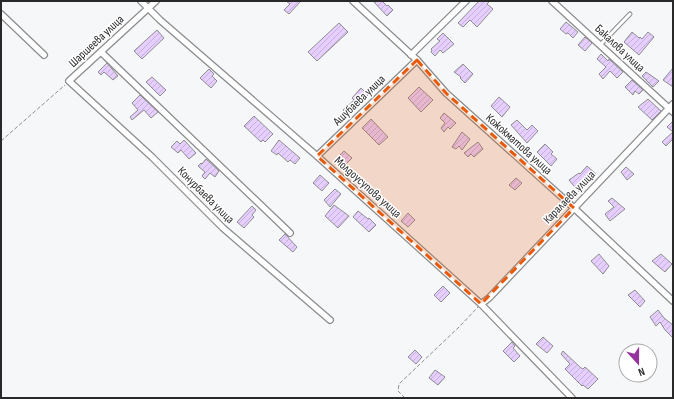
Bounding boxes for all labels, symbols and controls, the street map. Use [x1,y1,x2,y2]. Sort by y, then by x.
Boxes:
street label: Шаршеева улица [66,12,127,71]
street label: Бакалова улица [591,21,648,76]
street label: Ашубаева улица [329,72,389,130]
street label: Кожокматова улица [482,111,555,178]
street label: Молдоусупова улица [331,153,405,222]
street label: Конурбаева улица [174,164,237,227]
street label: Каралаева улица [540,167,599,227]
north arrow [618,343,658,383]
text: N [636,365,646,379]

